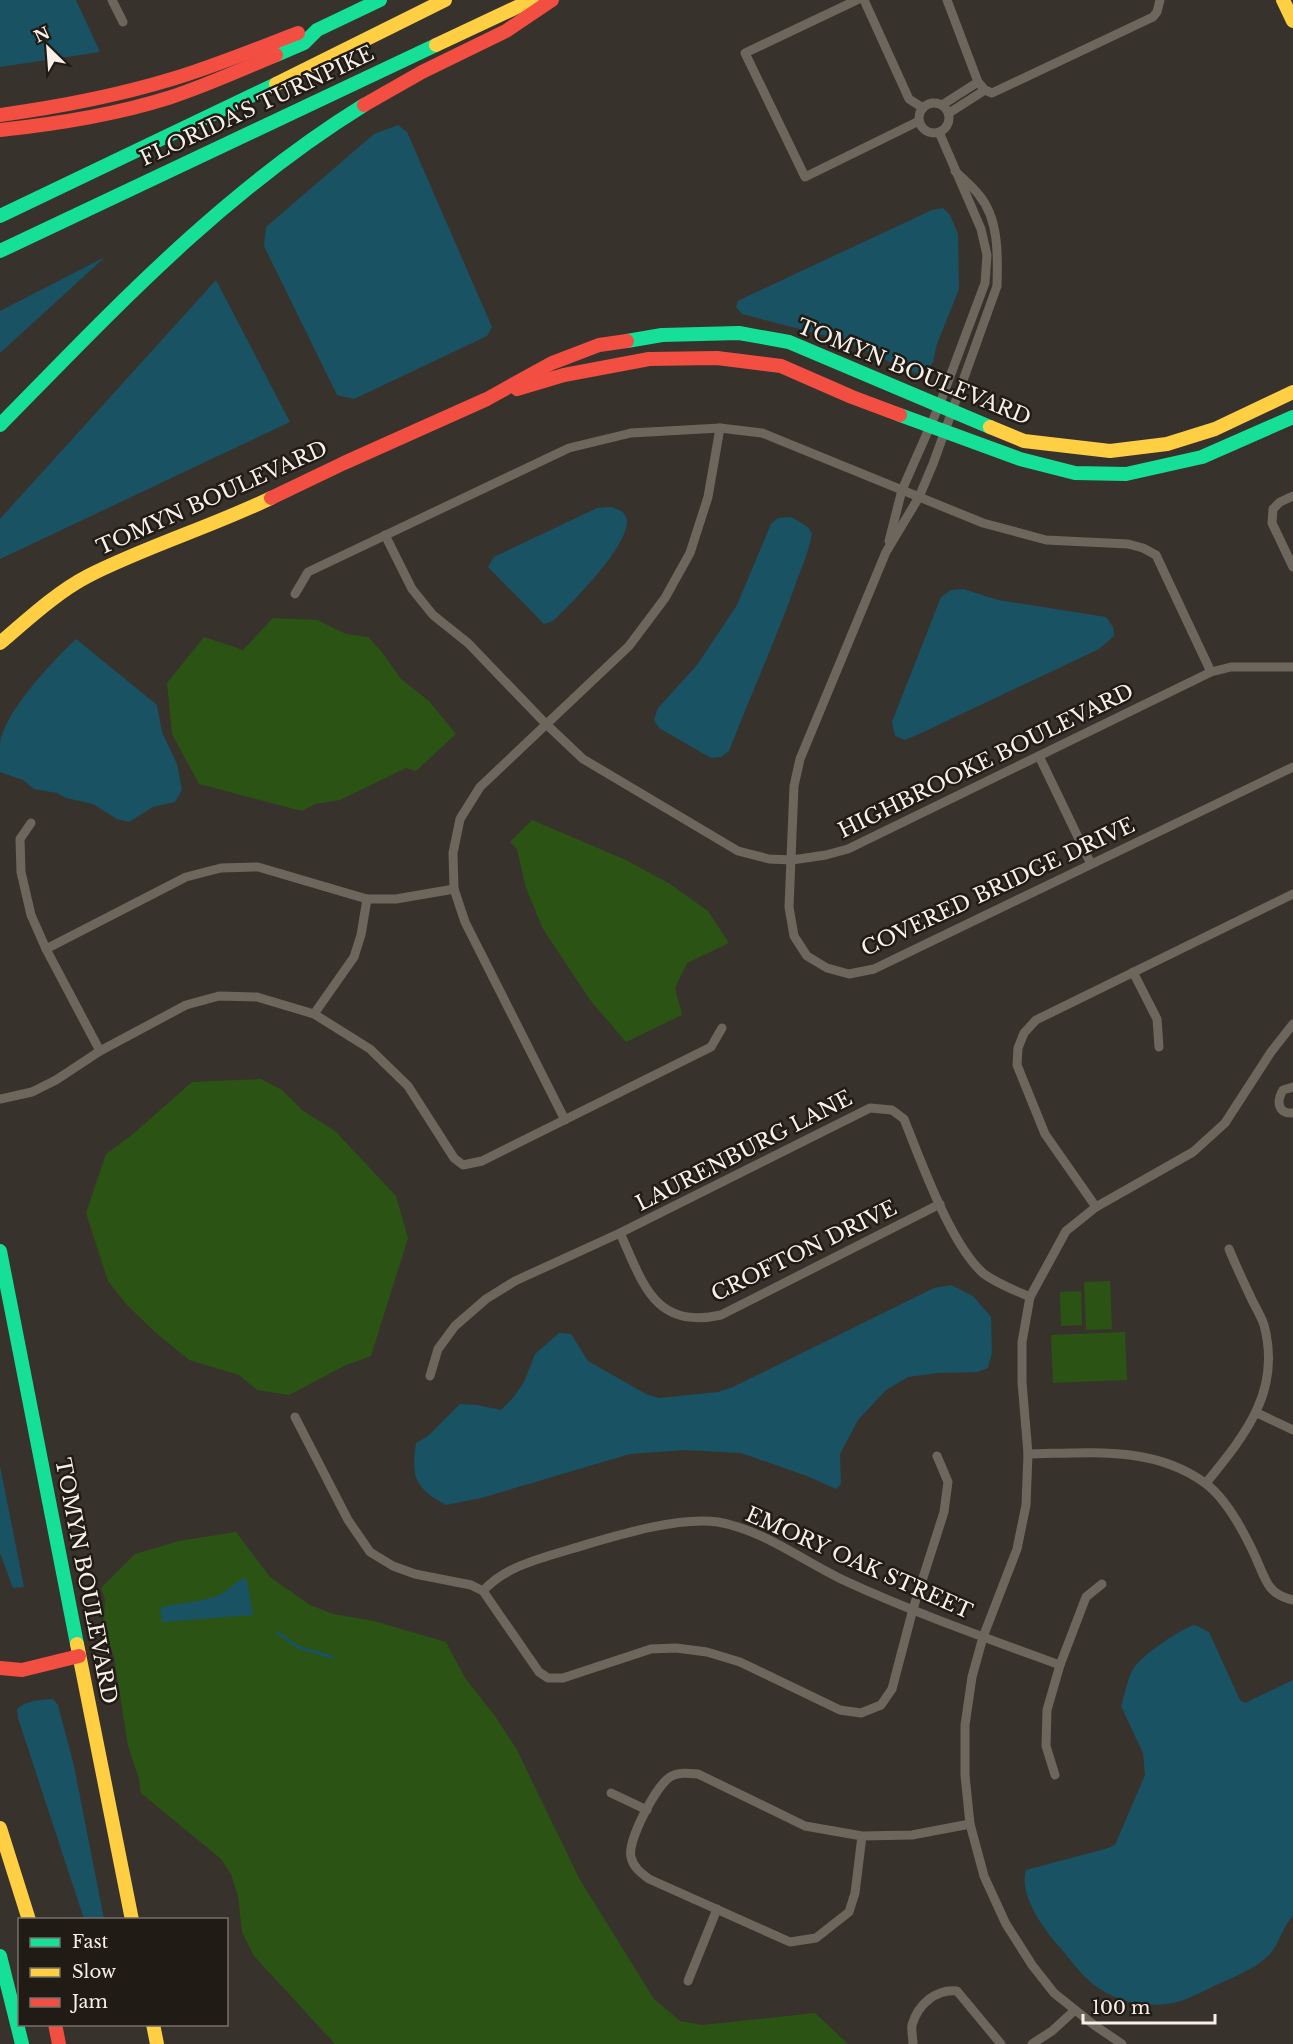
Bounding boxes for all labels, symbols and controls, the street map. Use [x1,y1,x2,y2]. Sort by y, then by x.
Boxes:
north arrow [18,18,78,78]
text: N [31,22,53,47]
street label: FLORIDA'S TURNPIKE [136,40,378,172]
street label: TOMYN BOULEVARD [793,313,1035,431]
street label: TOMYN BOULEVARD [93,435,331,561]
street label: HIGHBROOKE BOULEVARD [834,678,1138,844]
street label: COVERED BRIDGE DRIVE [857,812,1139,962]
street label: LAURENBURG LANE [632,1085,856,1217]
street label: CROFTON DRIVE [707,1195,901,1307]
street label: TOMYN BOULEVARD [49,1456,123,1706]
street label: EMORY OAK STREET [742,1501,976,1625]
legend [18,1918,228,2026]
text: Fast [72,1931,109,1953]
text: Slow [72,1961,117,1983]
scale bar [1083,1987,1215,2025]
text: Jam [70,1991,108,2013]
text: 100 m [1092,1997,1150,2019]

